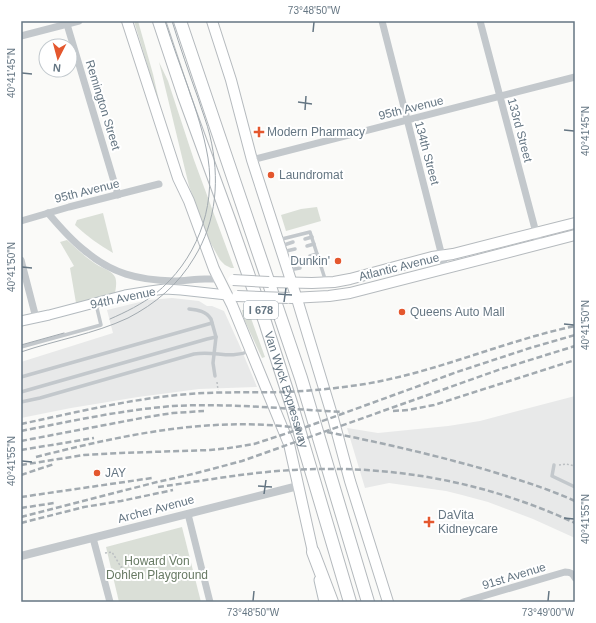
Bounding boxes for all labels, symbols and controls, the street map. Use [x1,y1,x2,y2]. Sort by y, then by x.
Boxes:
text: 73°48'50"W [288,5,341,16]
north arrow [38,38,78,78]
text: 40°41'45"N [6,48,17,98]
street label: Remington Street [83,58,124,152]
text: N [52,62,62,74]
street label: 95th Avenue [377,93,445,123]
street label: 133rd Street [505,96,535,164]
text: 40°41'45"N [580,106,591,156]
street label: 134th Street [412,120,442,187]
place label: Modern Pharmacy [267,125,365,139]
marker: Modern Pharmacy [254,127,264,137]
place label: Laundromat [279,168,344,182]
marker: Laundromat [266,170,276,180]
street label: 95th Avenue [53,176,121,206]
text: 40°41'50"N [6,242,17,292]
street label: Atlantic Avenue [357,250,441,284]
place label: Dunkin' [290,254,330,268]
marker: Dunkin' [333,256,343,266]
street label: 94th Avenue [89,284,157,312]
text: 40°41'50"N [580,300,591,350]
road number: I 678 [244,301,278,319]
place label: Queens Auto Mall [410,305,505,319]
marker: Queens Auto Mall [397,307,407,317]
street label: Van Wyck Expressway [261,330,311,449]
text: 40°41'55"N [6,436,17,486]
place label: JAY [105,466,126,480]
marker: JAY [92,468,102,478]
street label: Archer Avenue [116,492,196,526]
text: 40°41'55"N [580,494,591,544]
place label: DaVita Kidneycare [438,508,498,536]
marker: DaVita Kidneycare [423,516,435,528]
park label: Howard Von Dohlen Playground [106,554,208,582]
street label: 91st Avenue [480,560,548,592]
text: 73°48'50"W [227,607,280,618]
text: 73°49'00"W [522,607,575,618]

